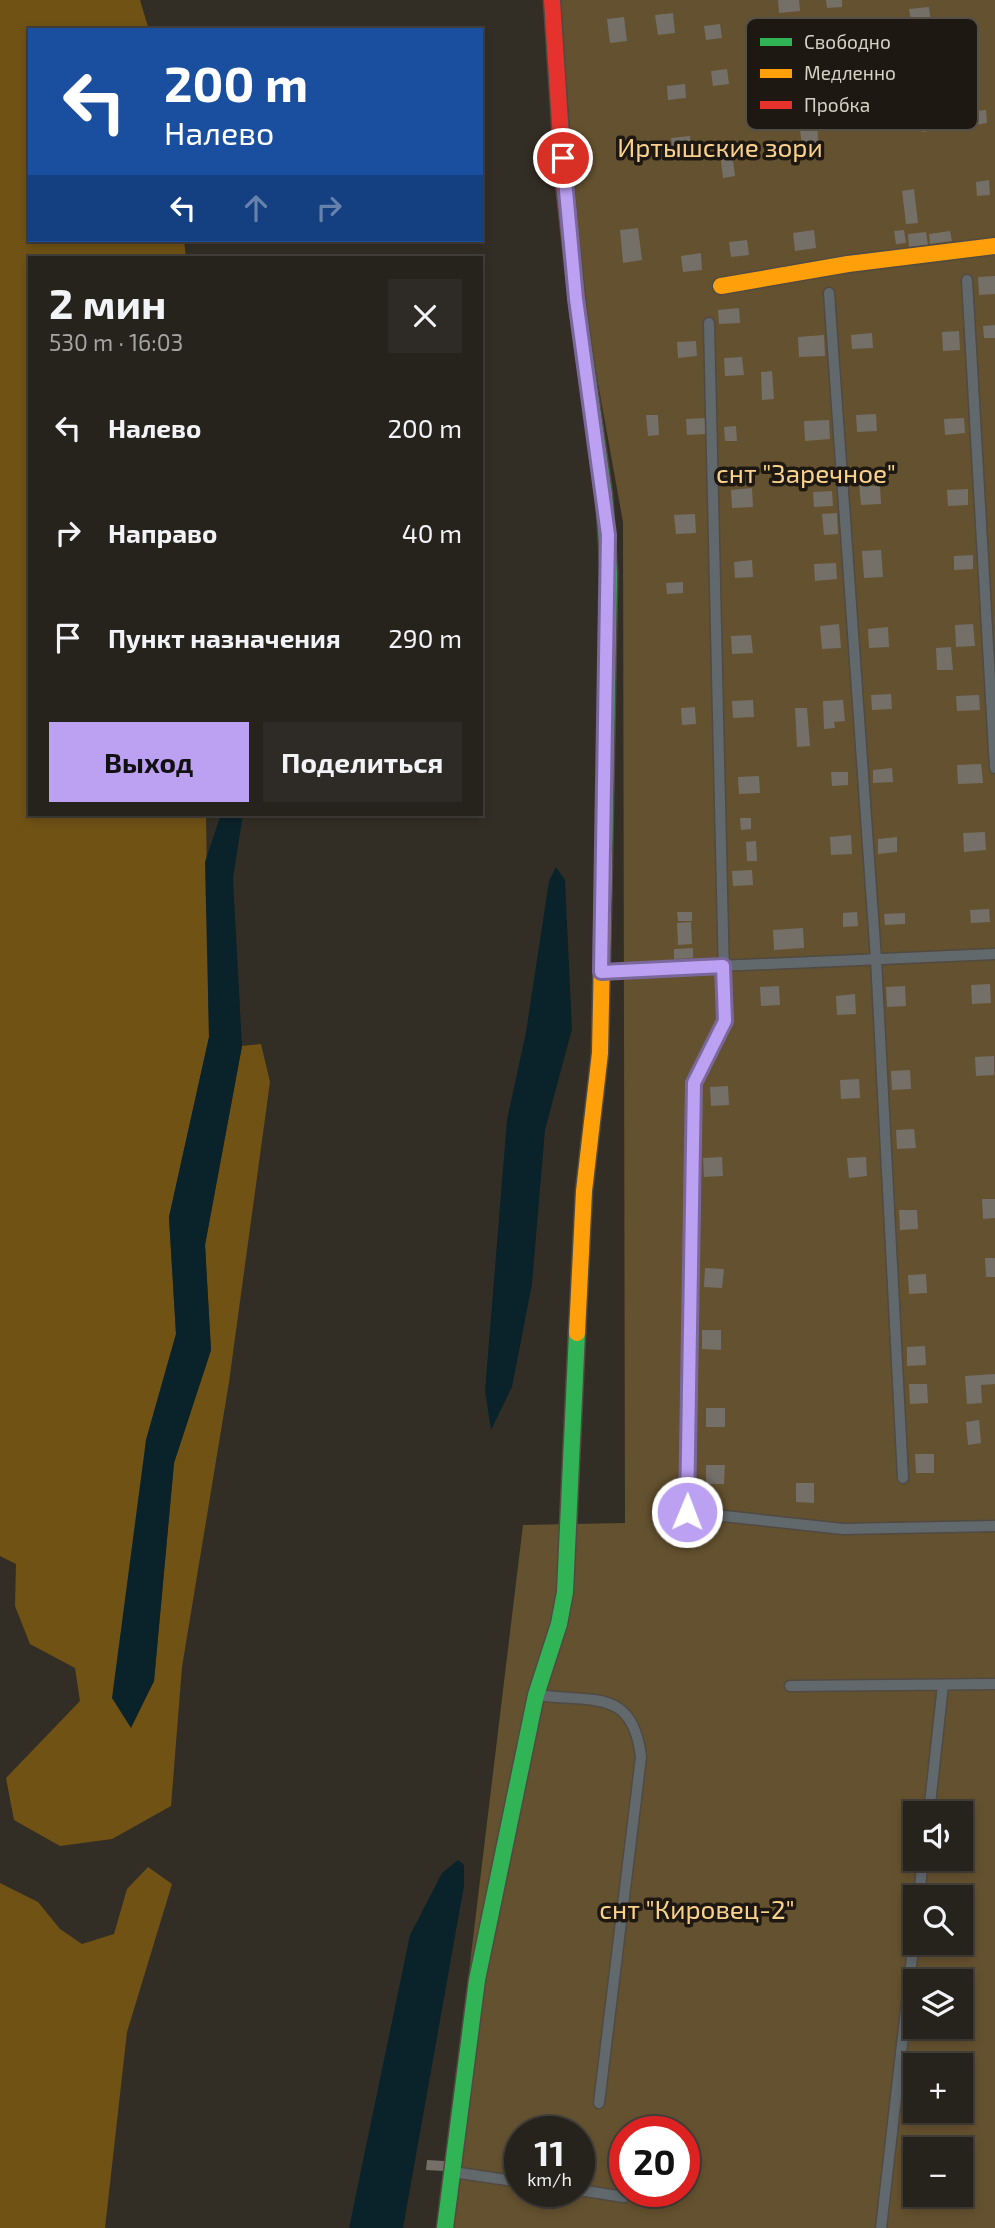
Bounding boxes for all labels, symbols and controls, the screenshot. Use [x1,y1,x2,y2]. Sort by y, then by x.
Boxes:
legend [746,18,978,130]
text: Свободно [804,30,891,53]
text: 200 m [164,53,308,112]
icon: left [49,56,140,147]
text: Медленно [804,61,896,84]
text: Пробка [804,93,870,116]
text: Налево [164,113,274,151]
pin [533,128,593,188]
park label: Иртышские зори [617,131,823,162]
icon: arrive [544,139,582,177]
icon: left [164,189,202,227]
icon: ahead [237,189,275,227]
icon: right [310,189,348,227]
text: 2 мин [49,277,166,327]
button: close [388,279,462,353]
text: 530 m · 16:03 [49,328,183,356]
icon: left [49,409,87,447]
text: Налево [108,412,201,443]
text: 200 m [387,412,462,443]
park label: снт "Заречное" [716,457,896,488]
icon: right [49,514,87,552]
text: Направо [108,517,217,548]
text: 40 m [402,517,462,548]
icon: arrive [49,619,87,657]
text: Пункт назначения [108,622,341,653]
text: 290 m [388,622,462,653]
button: Выход [49,722,249,802]
button: Поделиться [263,722,462,802]
position arrow [650,1475,724,1549]
map controls [903,1801,973,2207]
button: sound [903,1801,973,1871]
button: search [903,1885,973,1955]
park label: снт "Кировец-2" [599,1893,795,1924]
button: layers [903,1969,973,2039]
button: + [903,2053,973,2123]
speed limit sign: 20 [609,2116,700,2207]
text: 11 [534,2131,565,2173]
button: − [903,2137,973,2207]
text: km/h [527,2168,572,2190]

